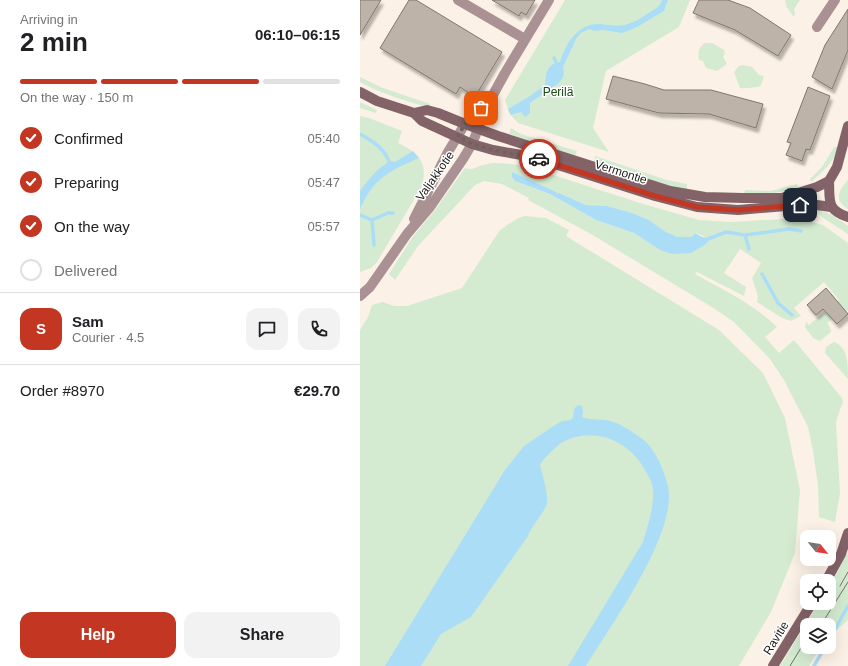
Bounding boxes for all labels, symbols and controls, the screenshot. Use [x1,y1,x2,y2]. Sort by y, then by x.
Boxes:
text: Arriving in [20,12,78,27]
text: 06:10–06:15 [255,26,340,43]
text: 2 min [20,27,88,57]
park label: Perilä [543,85,574,99]
text: On the way · 150 m [20,90,133,105]
pin [464,91,498,125]
icon: bag [470,97,492,119]
icon: check [20,127,42,149]
text: Confirmed [54,130,123,147]
text: 05:40 [307,131,340,146]
courier [519,139,559,179]
street label: Valjakkotie [413,148,457,203]
icon: car [528,148,550,170]
street label: Vermontie [593,157,649,187]
icon: check [20,171,42,193]
text: Preparing [54,174,119,191]
text: 05:47 [307,175,340,190]
pin [783,188,817,222]
icon: home [789,194,811,216]
icon: check [20,215,42,237]
text: On the way [54,218,130,235]
text: 05:57 [307,219,340,234]
text: Delivered [54,262,117,279]
button: chat [246,308,288,350]
button: phone [298,308,340,350]
text: Sam [72,313,104,330]
text: S [36,320,46,337]
text: Courier · 4.5 [72,330,144,345]
text: Order #8970 [20,382,104,399]
text: €29.70 [294,382,340,399]
north arrow [800,530,836,566]
map controls [800,530,836,654]
button: locate [800,574,836,610]
button: Help [20,612,176,658]
button: Share [184,612,340,658]
street label: Ravitie [760,618,792,657]
button: layers [800,618,836,654]

